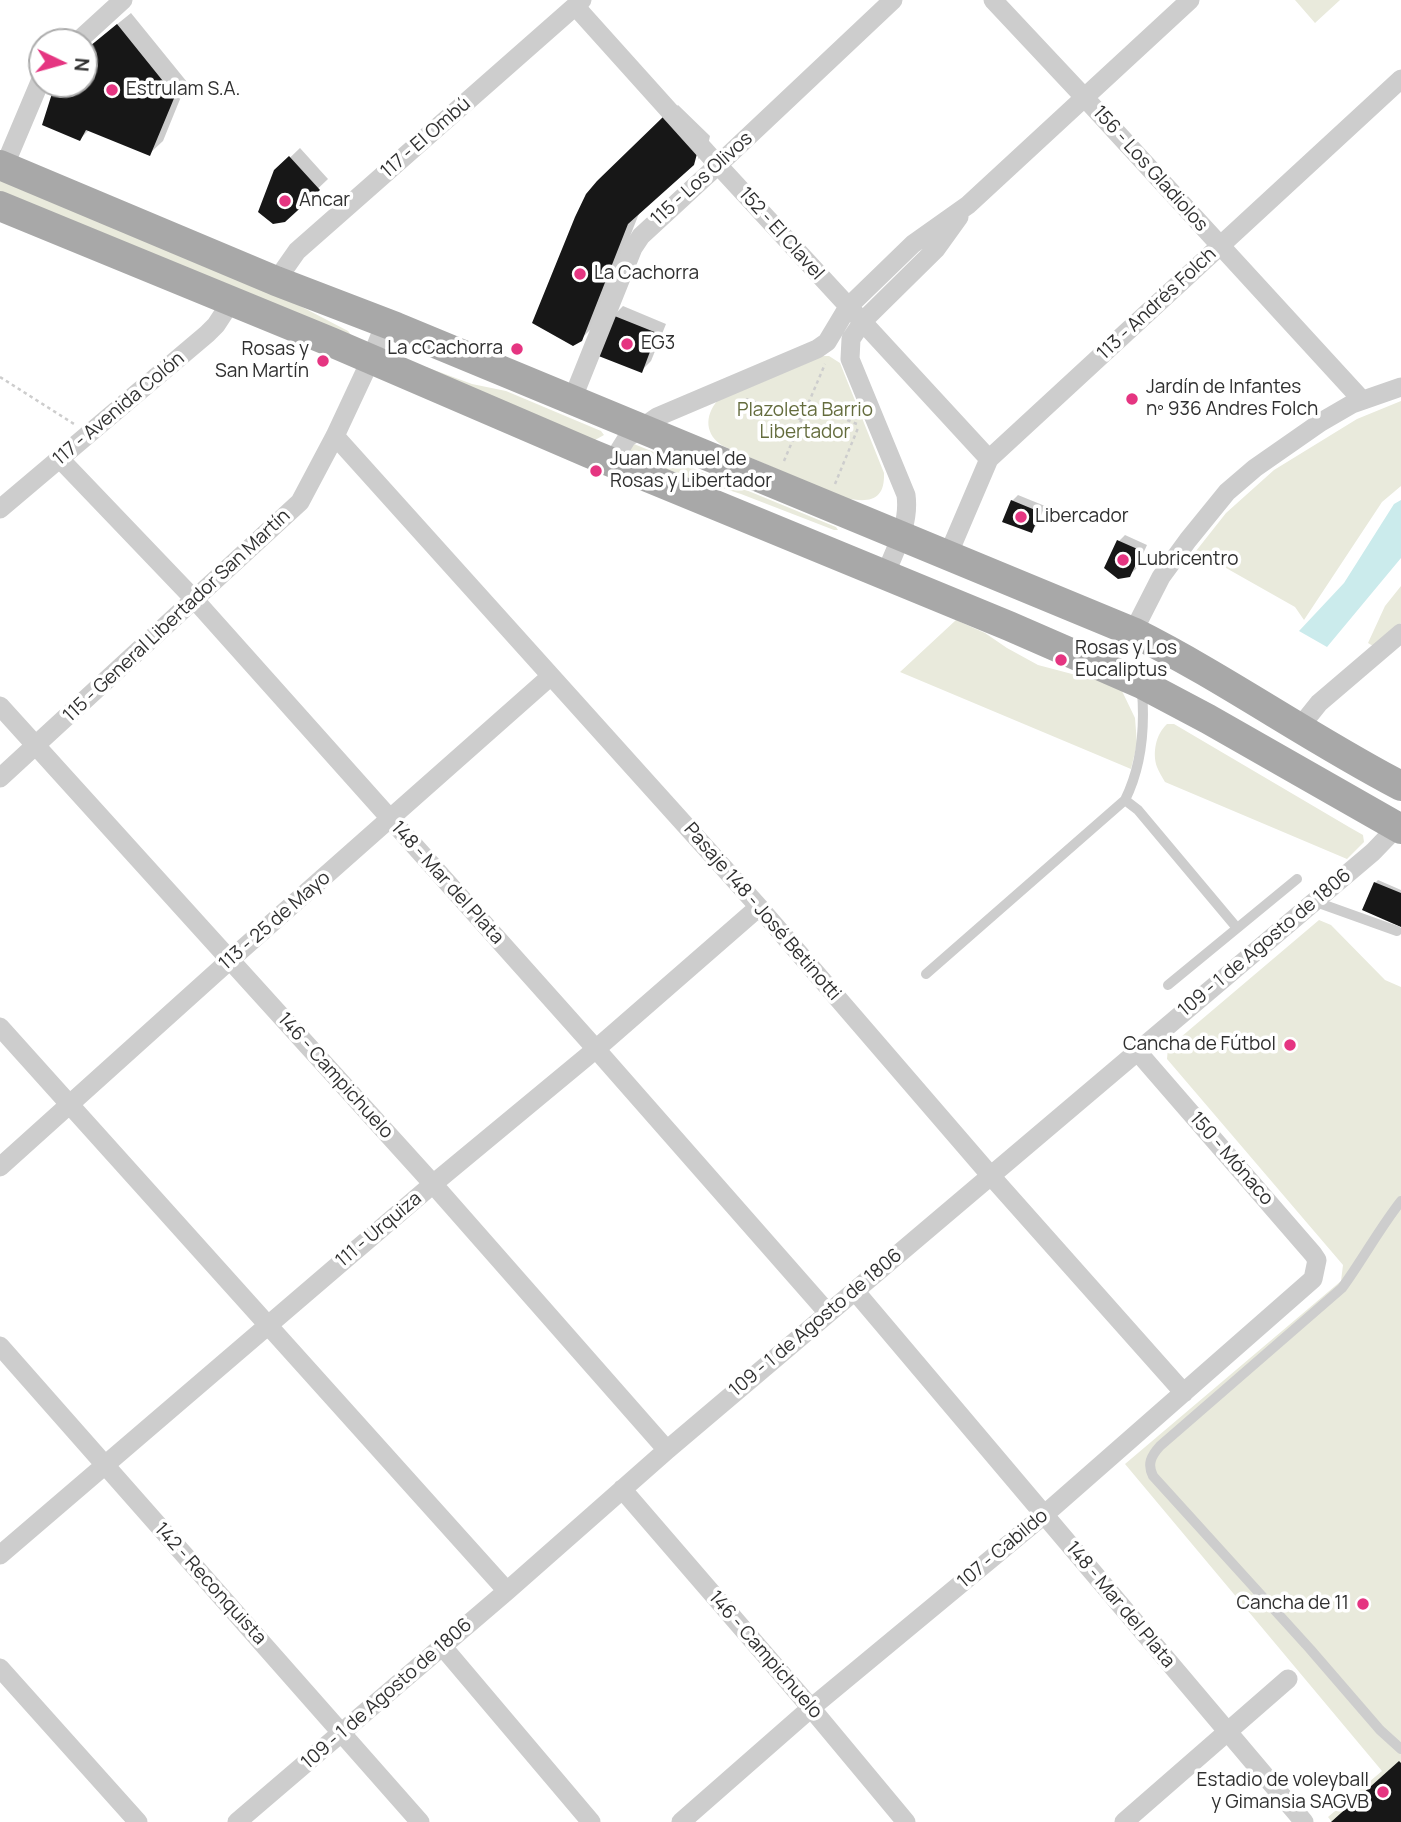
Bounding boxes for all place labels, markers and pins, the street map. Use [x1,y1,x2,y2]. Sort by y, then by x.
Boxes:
place label: Estrulam S.A. [126,79,240,101]
marker: Estrulam S.A. [104,82,120,98]
place label: Ancar [299,190,350,212]
marker: Ancar [277,193,293,209]
place label: La Cachorra [594,263,699,285]
marker: La Cachorra [572,266,588,282]
place label: EG3 [641,333,675,355]
marker: EG3 [619,336,635,352]
place label: La cCachorra [387,338,503,360]
place label: Rosas y San Martín [215,339,309,383]
marker: La cCachorra [509,341,525,357]
marker: Rosas y San Martín [315,353,331,369]
place label: Jardín de Infantes nº 936 Andres Folch [1146,377,1318,421]
marker: Jardín de Infantes nº 936 Andres Folch [1124,391,1140,407]
place label: Juan Manuel de Rosas y Libertador [610,449,772,493]
marker: Juan Manuel de Rosas y Libertador [588,463,604,479]
place label: Libercador [1035,506,1129,528]
marker: Libercador [1013,509,1029,525]
place label: Lubricentro [1137,549,1238,571]
marker: Lubricentro [1115,552,1131,568]
place label: Rosas y Los Eucaliptus [1075,638,1177,682]
marker: Rosas y Los Eucaliptus [1053,652,1069,668]
place label: Cancha de Fútbol [1123,1034,1276,1056]
marker: Cancha de Fútbol [1282,1037,1298,1053]
place label: Cancha de 11 [1236,1593,1349,1615]
marker: Cancha de 11 [1355,1596,1371,1612]
place label: Estadio de voleyball y Gimansia SAGVB [1197,1770,1369,1814]
marker: Estadio de voleyball y Gimansia SAGVB [1375,1784,1391,1800]

